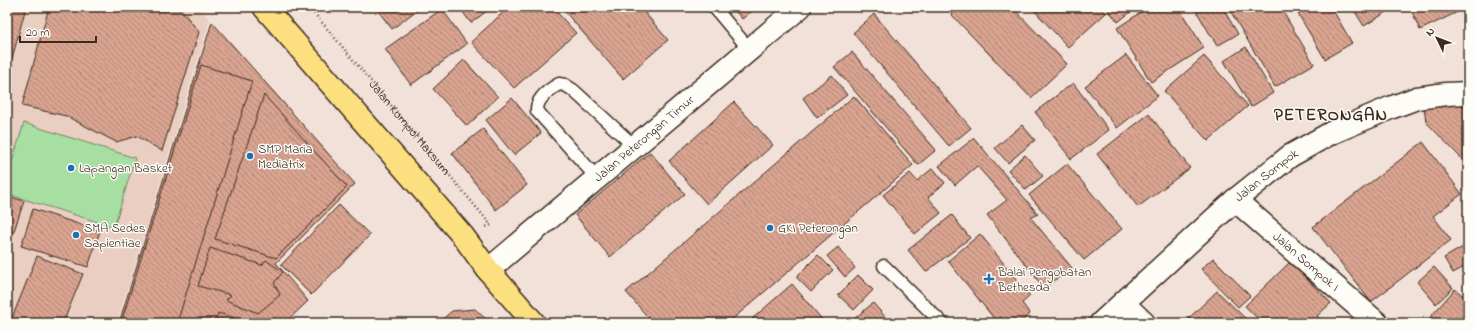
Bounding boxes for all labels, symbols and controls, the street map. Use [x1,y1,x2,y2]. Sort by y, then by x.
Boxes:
scale bar [20,18,96,44]
north arrow [1417,18,1457,58]
text: 20 m [26,24,49,42]
text: N [1422,24,1439,40]
street label: Jalan Kompol Maksum [364,76,455,179]
street label: Jalan Peterongan Timur [590,90,699,186]
district label: PETERONGAN [1274,103,1388,128]
place label: SMP Maria Mediatrix [258,140,313,174]
street label: Jalan Sompok [1230,144,1302,206]
marker: SMP Maria Mediatrix [245,151,255,161]
place label: Lapangan Basket [79,159,173,179]
marker: Lapangan Basket [66,163,76,173]
place label: SMA Sedes Sapientiae [84,219,146,253]
place label: GKI Peterongan [778,219,858,239]
marker: GKI Peterongan [765,223,775,233]
street label: Jalan Sompok I [1268,227,1344,296]
marker: SMA Sedes Sapientiae [71,230,81,240]
place label: Balai Pengobatan Bethesda [997,263,1091,297]
marker: Balai Pengobatan Bethesda [983,273,995,285]

